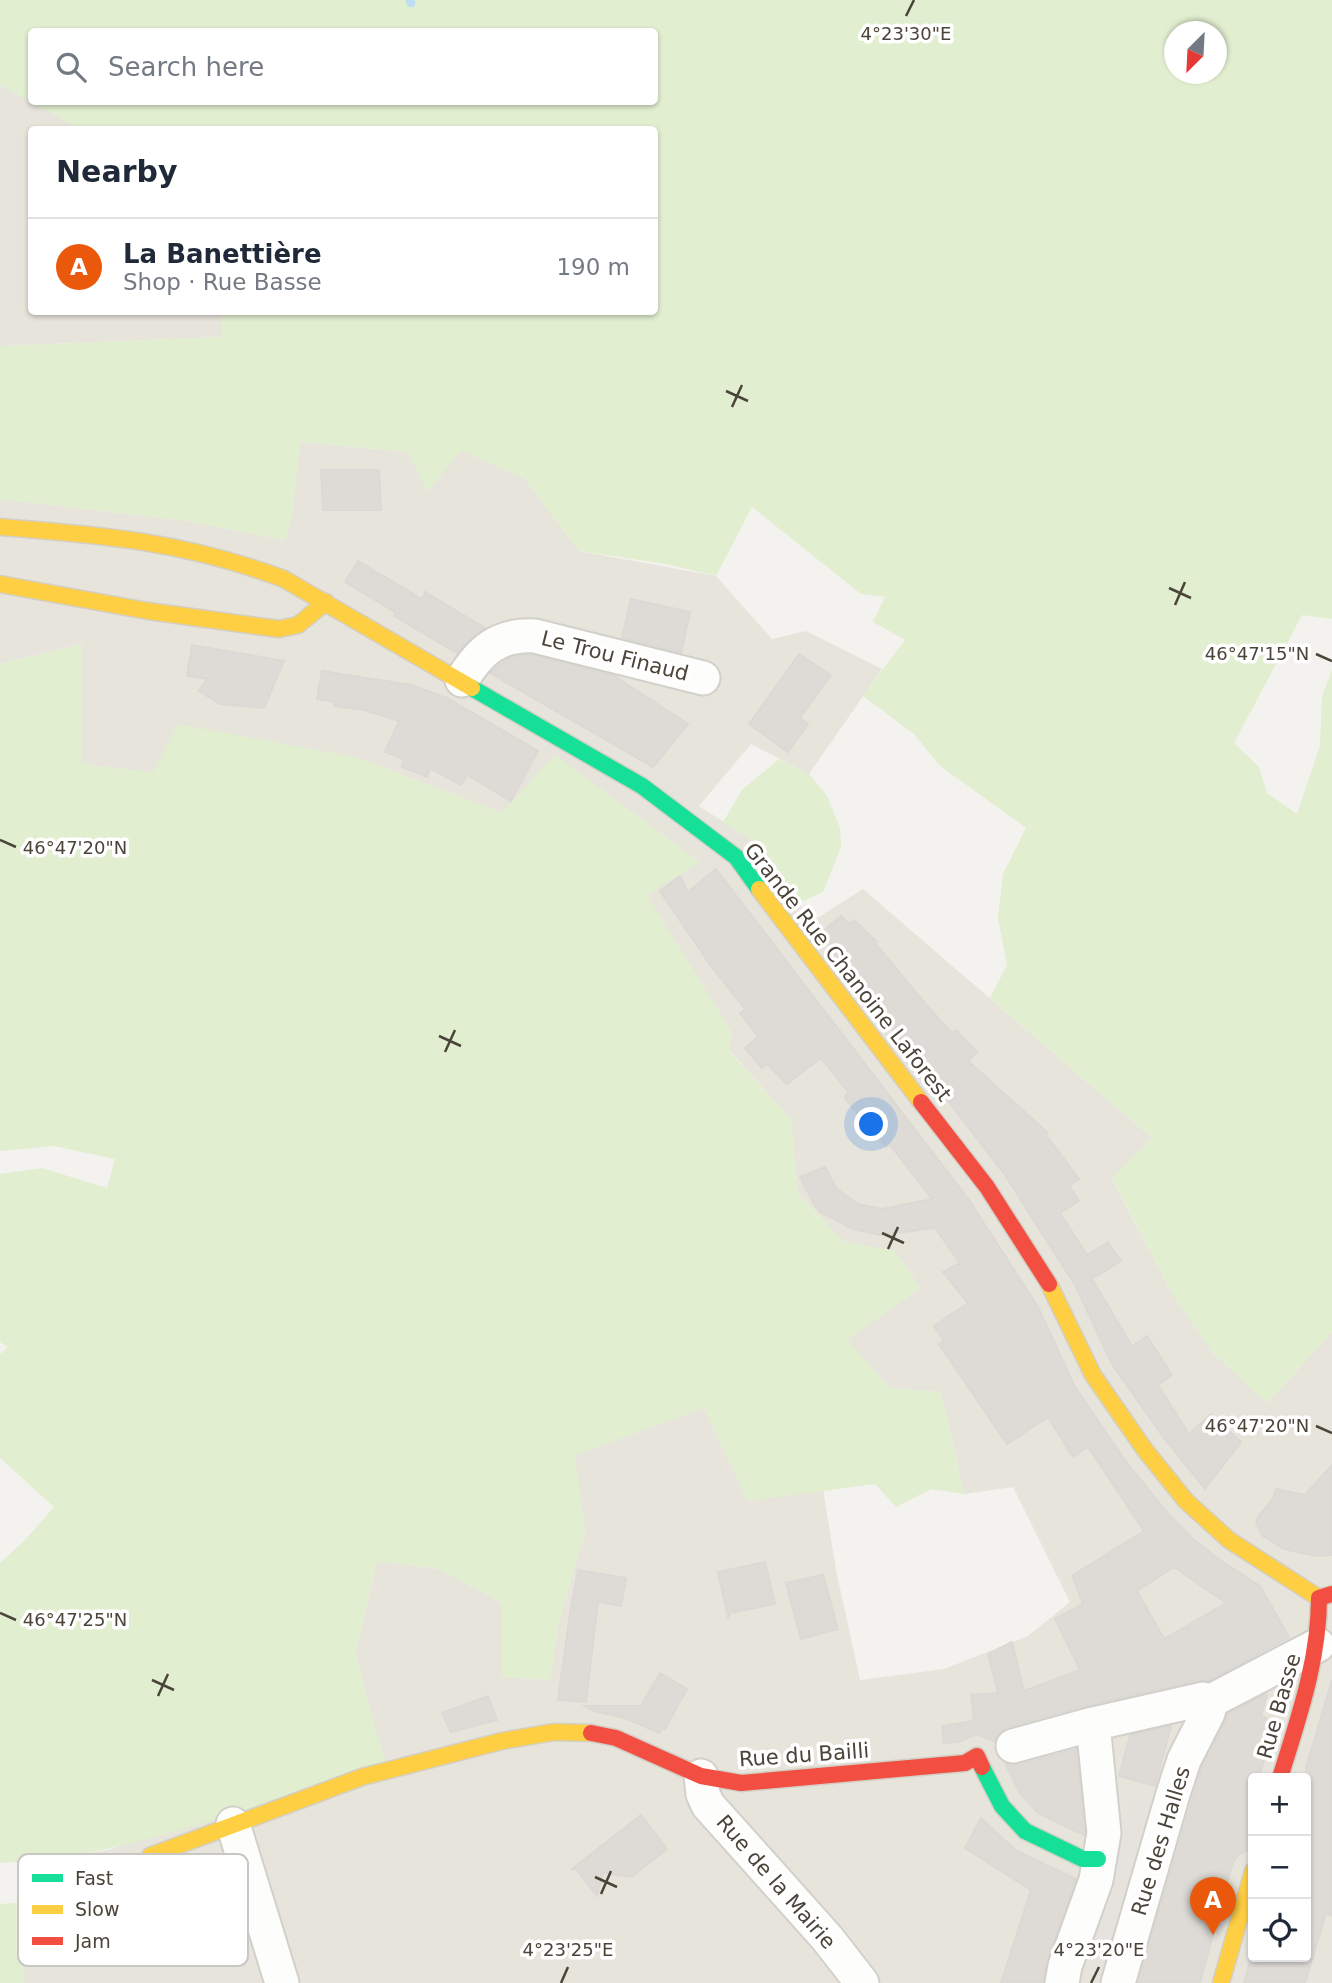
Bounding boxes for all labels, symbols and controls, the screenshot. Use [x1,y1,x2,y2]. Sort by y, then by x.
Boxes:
north arrow [1164,21,1227,84]
text: 4°23'30"E [861,23,951,44]
search box [28,28,658,105]
icon: search [52,48,90,86]
text: Search here [108,52,264,82]
text: Nearby [56,154,178,189]
text: La Banettière [123,239,322,269]
text: A [70,254,88,280]
text: 190 m [556,254,630,280]
text: Shop · Rue Basse [123,269,322,295]
street label: Le Trou Finaud [539,626,691,686]
text: 46°47'15"N [1205,643,1309,664]
text: 46°47'20"N [23,837,127,858]
street label: Grande Rue Chanoine Laforest [740,838,956,1106]
your location [854,1107,888,1141]
text: 46°47'20"N [1205,1415,1309,1436]
text: 46°47'25"N [23,1609,127,1630]
street label: Rue Basse [1252,1650,1306,1762]
street label: Rue du Bailli [738,1738,870,1772]
street label: Rue des Halles [1127,1764,1195,1918]
map controls [1248,1773,1311,1962]
button: + [1248,1773,1311,1836]
street label: Rue de la Mairie [711,1810,841,1954]
button: − [1248,1836,1311,1899]
legend [18,1854,248,1966]
text: Fast [75,1867,113,1889]
pin: A [1190,1877,1236,1935]
text: Slow [75,1898,120,1920]
button: locate [1248,1899,1311,1962]
text: Jam [74,1930,111,1952]
text: 4°23'25"E [523,1939,613,1960]
text: 4°23'20"E [1054,1939,1144,1960]

